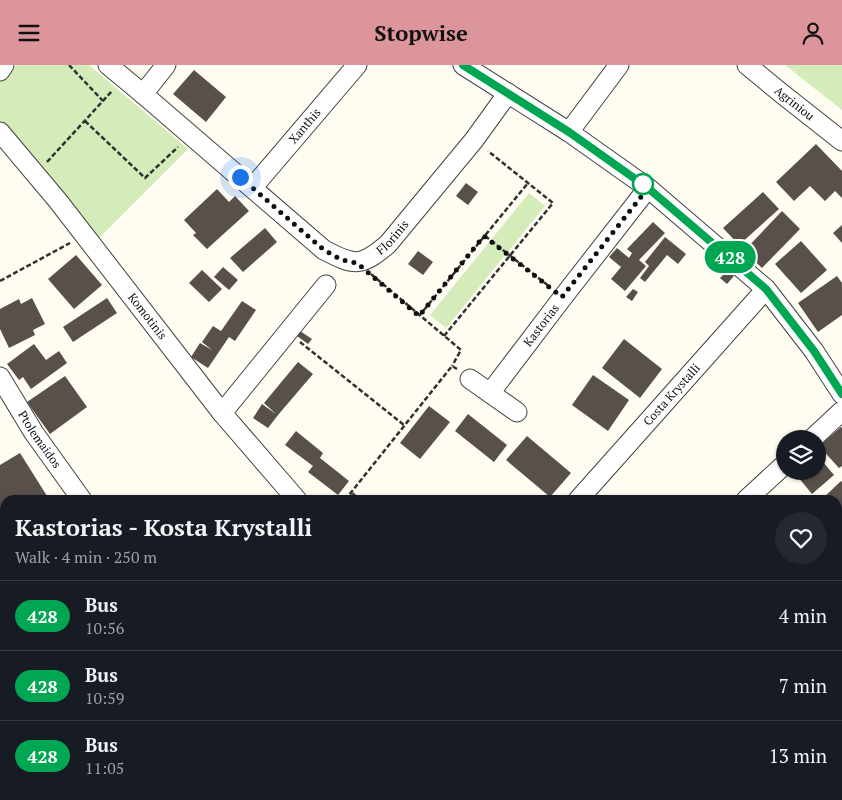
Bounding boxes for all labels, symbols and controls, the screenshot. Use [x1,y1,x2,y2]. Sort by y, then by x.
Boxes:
text: Stopwise [374,18,468,47]
icon: menu [15,19,43,47]
icon: person [799,19,827,47]
street label: Agriniou [772,83,818,123]
street label: Xanthis [285,105,324,146]
your location [228,165,253,190]
unlabelled marker [632,173,654,195]
street label: Florinis [373,217,412,258]
line badge: 428 [701,241,759,273]
text: 428 [715,245,745,269]
street label: Komotinis [125,290,170,342]
street label: Kastorias [520,301,562,349]
street label: Costa Krystalli [640,360,703,428]
street label: Ptolemaidos [15,408,65,471]
map controls [776,430,826,480]
button: layers [776,430,826,480]
text: Kastorias - Kosta Krystalli [15,511,312,543]
button: heart [775,512,827,564]
text: Walk · 4 min · 250 m [15,546,157,568]
text: Bus [85,592,118,617]
text: 4 min [779,603,827,628]
text: 428 [27,604,58,628]
text: 10:56 [85,617,124,639]
text: Bus [85,662,118,687]
text: 7 min [779,673,827,698]
text: 428 [27,674,58,698]
text: 10:59 [85,687,124,709]
text: Bus [85,732,118,757]
text: 13 min [769,743,827,768]
text: 428 [27,744,58,768]
text: 11:05 [85,757,124,779]

